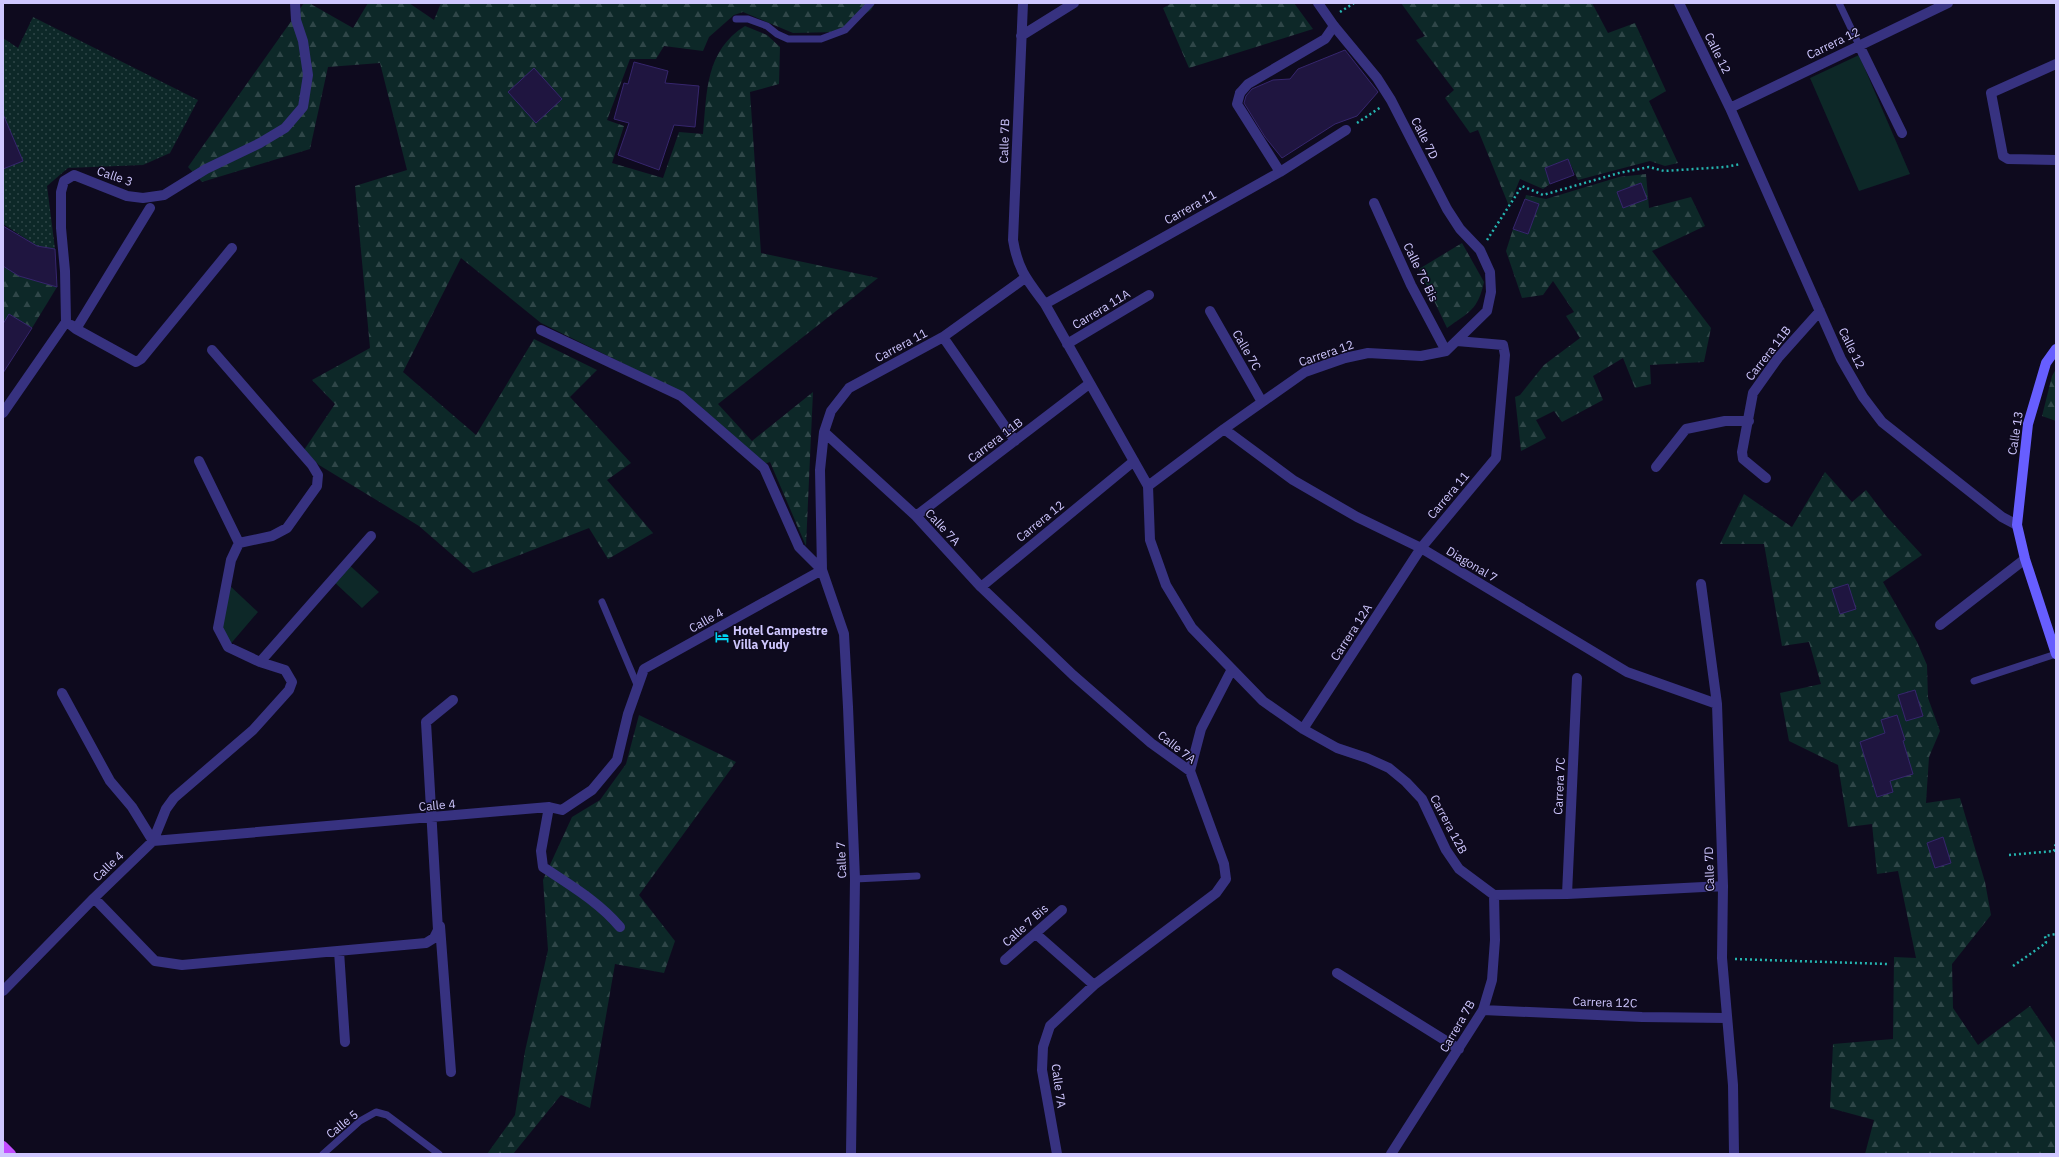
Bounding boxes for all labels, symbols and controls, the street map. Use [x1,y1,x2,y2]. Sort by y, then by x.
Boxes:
street label: Carrera 12 [1804,24,1862,62]
street label: Calle 12 [1702,30,1734,76]
street label: Calle 7D [1408,115,1442,161]
street label: Calle 7B [996,118,1012,164]
street label: Calle 3 [95,163,135,189]
street label: Carrera 11 [1161,187,1219,227]
street label: Calle 7C Bis [1400,240,1442,304]
street label: Carrera 11A [1069,286,1133,332]
street label: Carrera 11B [1742,323,1794,383]
street label: Carrera 11 [872,325,930,365]
street label: Calle 12 [1836,325,1868,371]
street label: Calle 7C [1229,327,1265,373]
street label: Carrera 12 [1297,337,1355,369]
street label: Calle 13 [2004,410,2026,456]
street label: Carrera 11B [965,414,1026,466]
street label: Carrera 11 [1424,468,1472,522]
street label: Carrera 12 [1013,497,1067,545]
street label: Calle 7A [922,506,964,549]
street label: Diagonal 7 [1444,543,1500,585]
street label: Carrera 12A [1327,600,1375,663]
street label: Calle 4 [686,604,726,636]
place label: Hotel Campestre Villa Yudy [733,623,828,652]
hotel icon: Hotel Campestre Villa Yudy [714,629,730,645]
street label: Calle 7A [1155,727,1199,767]
street label: Carrera 7C [1550,756,1568,815]
street label: Carrera 12B [1427,792,1471,856]
street label: Calle 4 [418,796,456,814]
street label: Calle 7 [833,841,849,879]
street label: Calle 7D [1701,846,1717,892]
street label: Calle 4 [89,848,127,884]
street label: Calle 7 Bis [999,900,1051,949]
street label: Carrera 12C [1572,993,1638,1011]
street label: Carrera 7B [1436,997,1478,1055]
street label: Calle 7A [1048,1063,1070,1109]
street label: Calle 5 [323,1107,361,1141]

